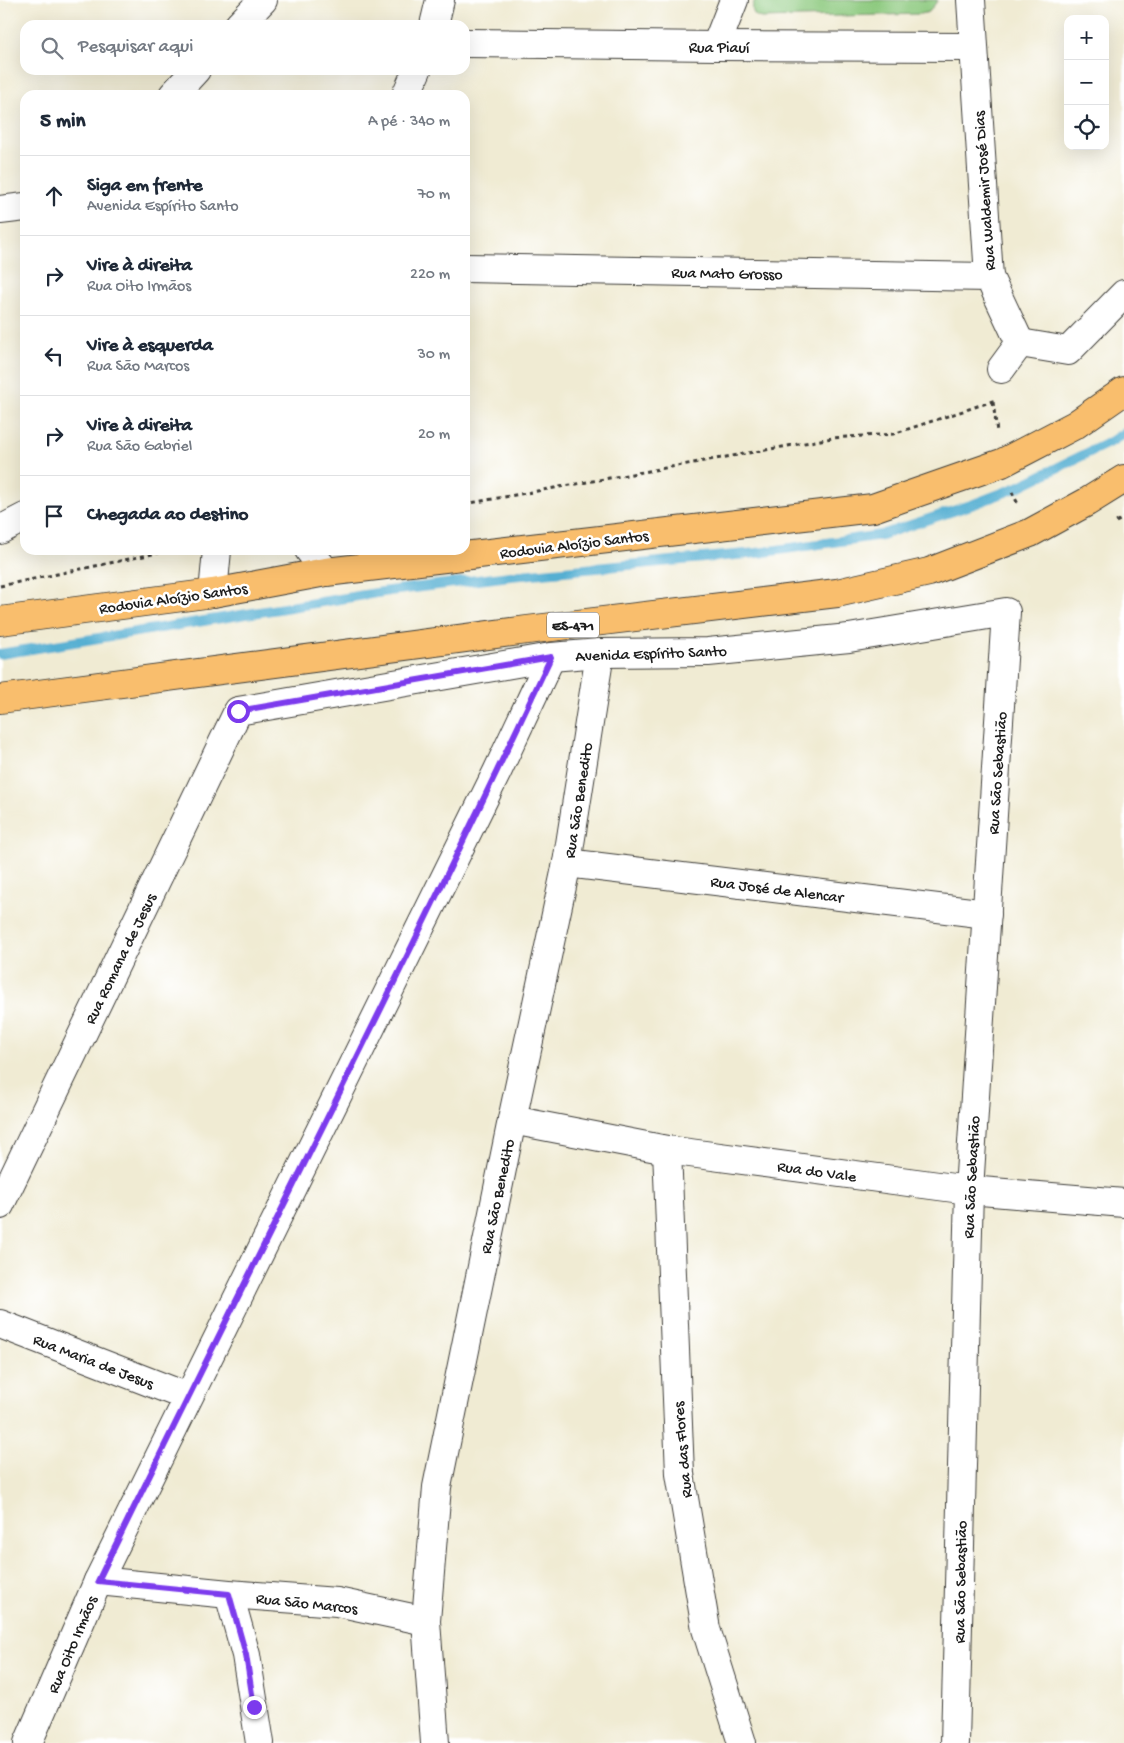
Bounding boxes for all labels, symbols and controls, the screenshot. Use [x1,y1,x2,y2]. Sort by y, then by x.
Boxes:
map controls [1064,15,1109,150]
button: + [1064,15,1109,60]
search box [20,20,470,75]
icon: search [38,34,66,62]
text: Pesquisar aqui [78,36,193,59]
street label: Rua Piauí [689,40,750,59]
button: − [1064,60,1109,105]
button: locate [1064,105,1109,150]
street label: Rua Waldemir José Dias [971,109,1002,271]
text: 5 min [40,110,85,135]
text: A pé · 340 m [368,113,450,132]
text: Siga em frente [87,175,203,198]
icon: ahead [40,182,68,210]
text: 70 m [417,186,450,205]
text: Avenida Espírito Santo [87,198,239,217]
text: Vire à direita [87,255,192,278]
icon: right [40,262,68,290]
street label: Rua Mato Grosso [671,265,783,286]
text: 220 m [410,266,450,285]
text: Rua Oito Irmãos [87,278,191,297]
text: Vire à esquerda [87,335,213,358]
icon: left [40,342,68,370]
text: 30 m [417,346,450,365]
text: Rua São Marcos [87,358,189,377]
text: Vire à direita [87,415,192,438]
icon: right [40,422,68,450]
text: 20 m [418,426,450,445]
text: Rua São Gabriel [87,438,192,457]
icon: arrive [40,502,68,530]
text: Chegada ao destino [87,504,248,527]
street label: Rodovia Aloízio Santos [499,528,651,565]
street label: Rodovia Aloízio Santos [98,580,250,620]
road number: ES-471 [547,612,599,638]
street label: Avenida Espírito Santo [575,643,727,668]
route start [227,700,250,723]
street label: Rua São Sebastião [986,711,1013,835]
street label: Rua São Benedito [562,741,599,860]
street label: Rua José de Alencar [709,874,845,909]
street label: Rua Romana de Jesus [82,890,163,1028]
street label: Rua São Sebastião [961,1115,986,1239]
street label: Rua São Benedito [478,1138,521,1256]
street label: Rua do Vale [776,1159,858,1189]
street label: Rua Maria de Jesus [30,1331,157,1395]
street label: Rua das Flores [671,1400,698,1499]
street label: Rua São Sebastião [952,1520,973,1644]
street label: Rua São Marcos [255,1591,360,1620]
street label: Rua Oito Irmãos [45,1593,104,1697]
route end [243,1696,266,1719]

